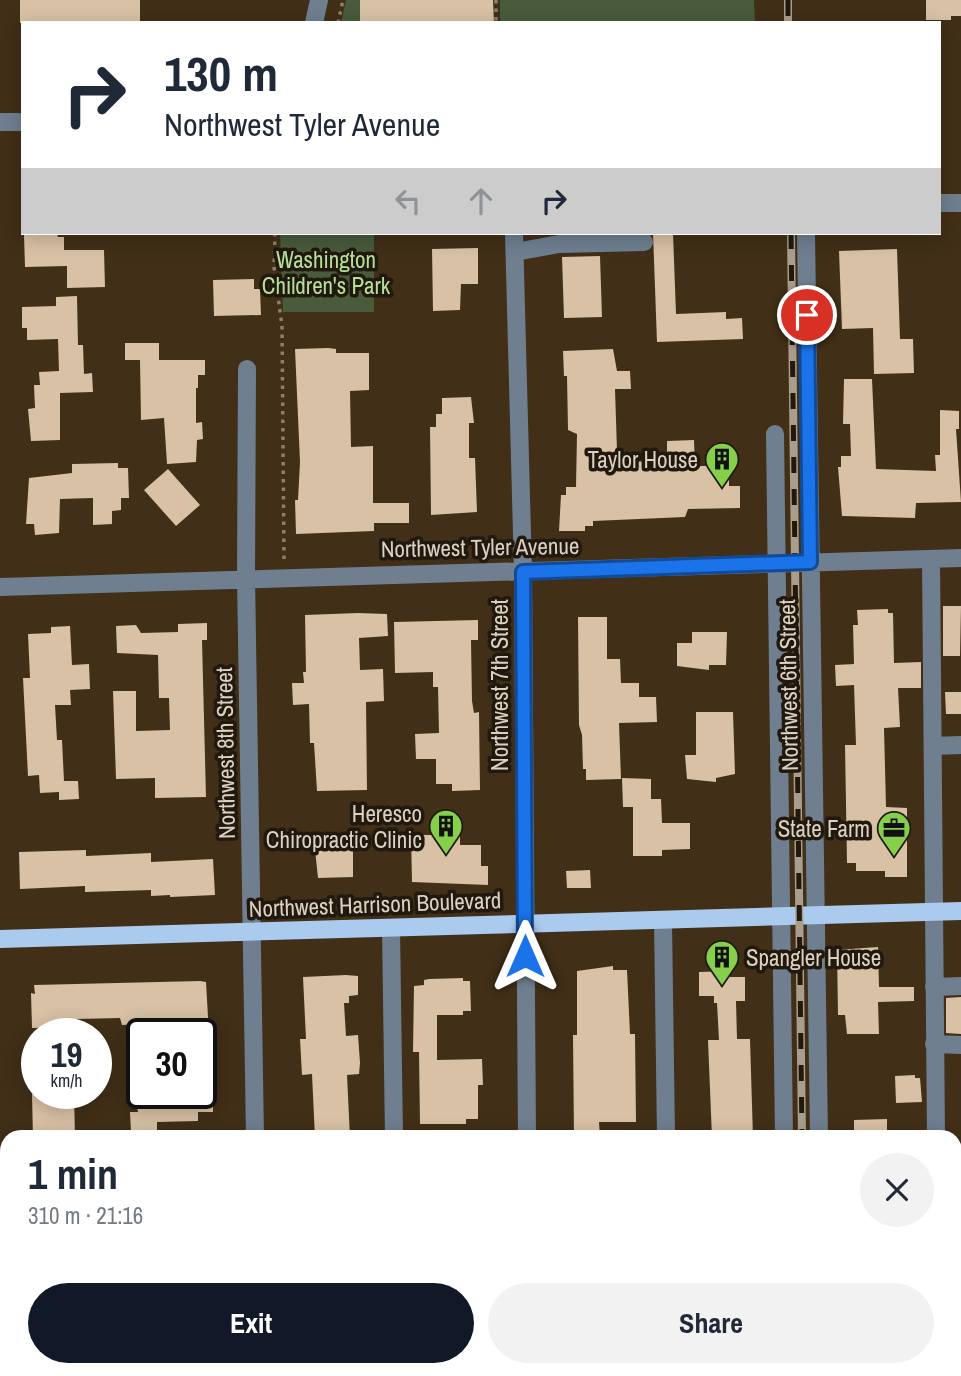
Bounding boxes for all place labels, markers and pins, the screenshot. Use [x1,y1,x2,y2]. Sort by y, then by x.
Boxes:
pin [777,285,837,345]
building icon: Taylor House [703,440,741,489]
place label: Taylor House [588,444,698,475]
place label: Heresco Chiropractic Clinic [266,798,422,855]
building icon: Heresco Chiropractic Clinic [427,807,465,856]
office icon: State Farm [875,809,913,858]
place label: State Farm [778,813,870,844]
building icon: Spangler House [703,938,741,987]
place label: Spangler House [746,942,881,973]

